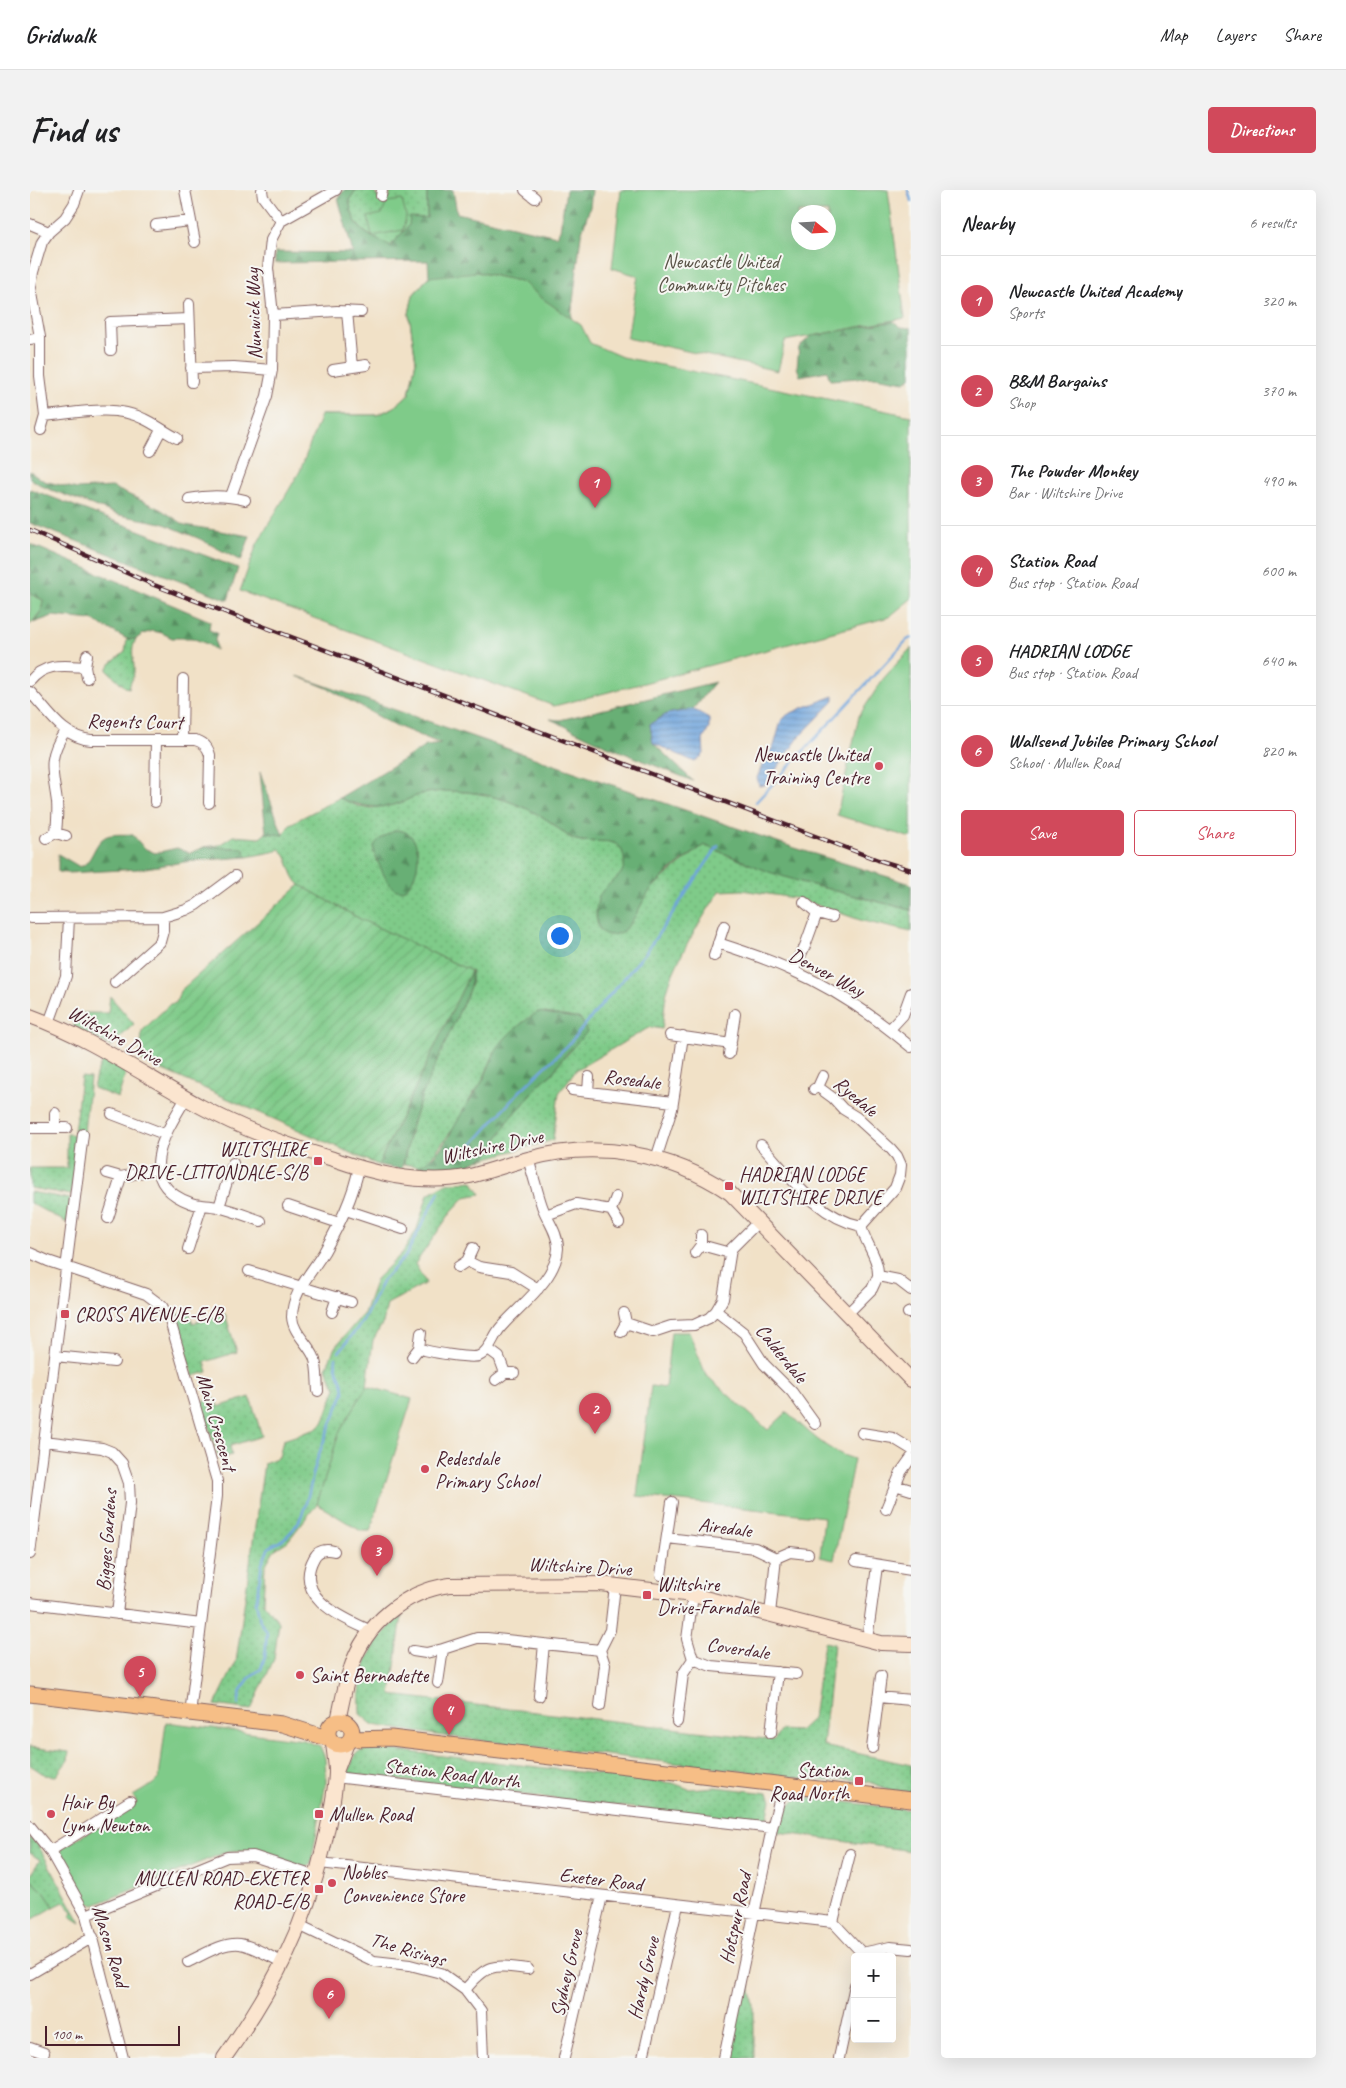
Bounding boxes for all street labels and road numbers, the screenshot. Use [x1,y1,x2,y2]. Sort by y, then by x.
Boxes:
street label: Nunwick Way [239,267,268,360]
street label: Regents Court [87,708,186,735]
street label: Denver Way [785,942,871,1004]
street label: Wiltshire Drive [64,1000,167,1072]
street label: Rosedale [602,1064,663,1096]
street label: Ryedale [828,1071,884,1123]
street label: Wiltshire Drive [439,1123,547,1169]
street label: Calderdale [750,1319,814,1389]
street label: Main Crescent [191,1371,243,1477]
street label: Bigges Gardens [90,1486,123,1592]
street label: Airedale [697,1512,754,1543]
street label: Wiltshire Drive [528,1551,634,1582]
street label: Coverdale [705,1632,772,1665]
street label: Station Road North [383,1753,523,1794]
street label: Exeter Road [558,1862,647,1897]
street label: Hotspur Road [714,1867,758,1966]
street label: Mason Road [86,1902,136,1993]
street label: Sydney Grove [544,1926,589,2019]
street label: The Risings [367,1927,451,1973]
street label: Hardy Grove [622,1933,665,2022]

